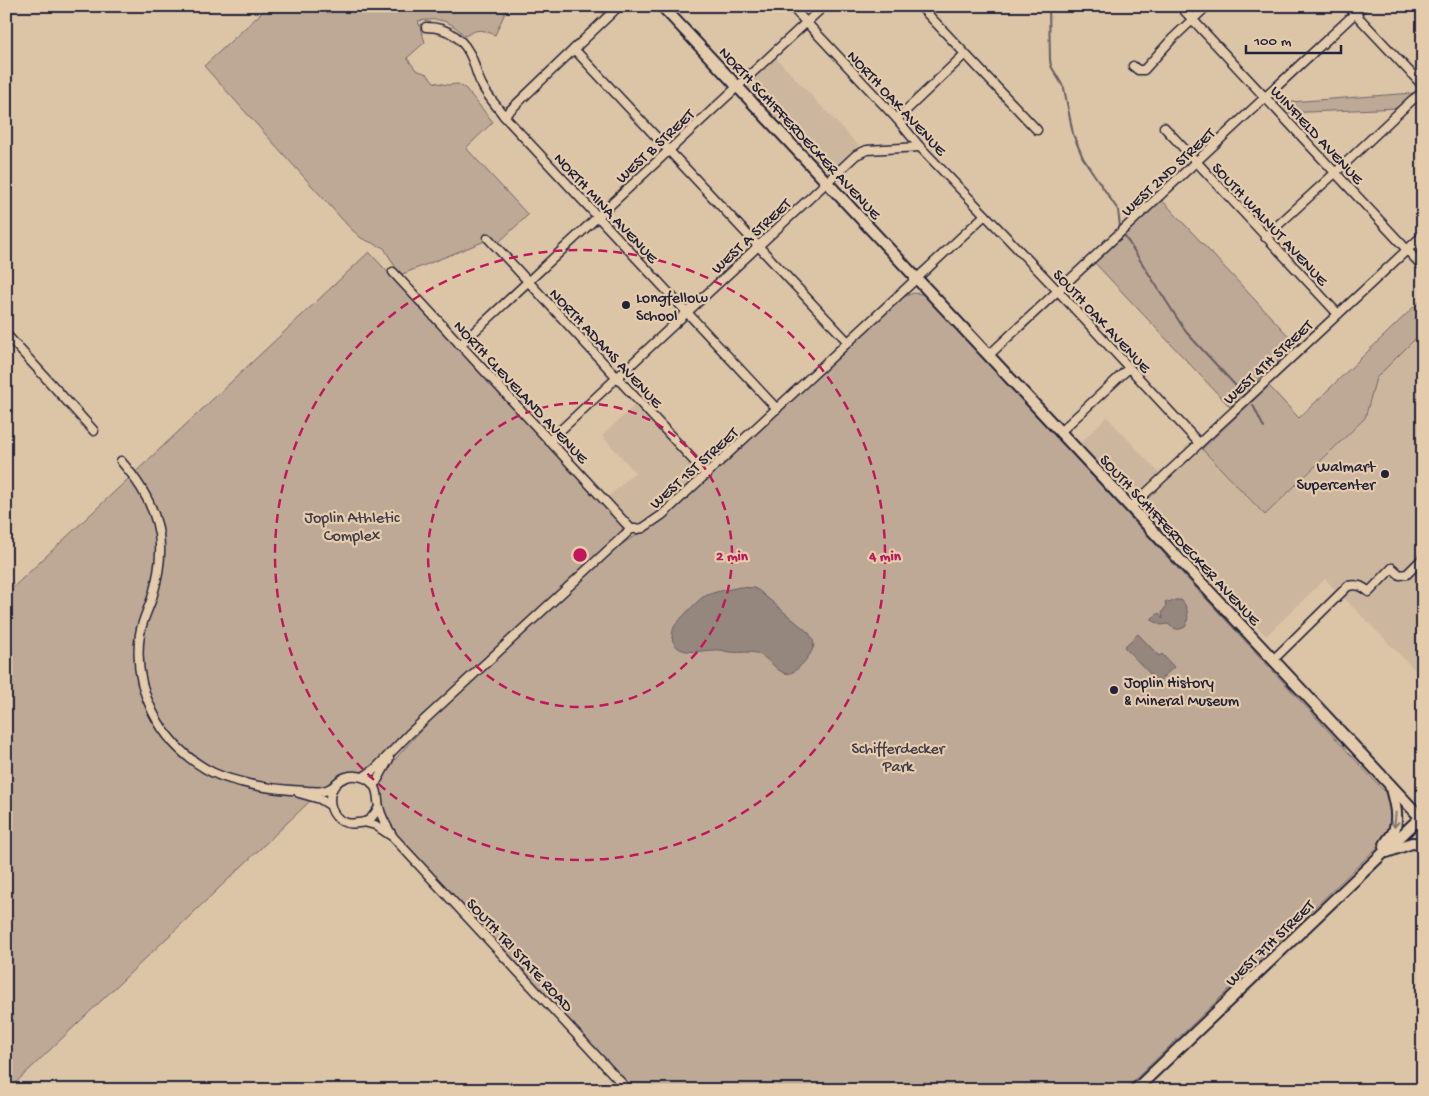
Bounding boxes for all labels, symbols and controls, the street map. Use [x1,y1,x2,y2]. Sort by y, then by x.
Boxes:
scale bar [1246,22,1342,54]
text: 100 m [1253,33,1292,51]
street label: NORTH SCHIFFERDECKER AVENUE [713,44,884,225]
street label: NORTH OAK AVENUE [842,48,950,162]
street label: WINFIELD AVENUE [1265,83,1367,190]
street label: WEST B STREET [613,106,700,189]
street label: WEST 2ND STREET [1118,125,1221,222]
street label: NORTH MINA AVENUE [548,150,661,269]
street label: SOUTH WALNUT AVENUE [1206,160,1331,292]
street label: WEST A STREET [709,195,797,279]
street label: SOUTH OAK AVENUE [1047,267,1154,379]
street label: NORTH ADAMS AVENUE [544,285,666,414]
place label: Longfellow School [636,290,708,327]
marker: Longfellow School [620,299,632,311]
street label: WEST 4TH STREET [1221,317,1319,410]
street label: NORTH CLEVELAND AVENUE [448,318,591,470]
street label: WEST 1ST STREET [647,424,744,514]
street label: SOUTH SCHIFFERDECKER AVENUE [1094,452,1264,632]
place label: Walmart Supercenter [1297,459,1376,496]
marker: Walmart Supercenter [1379,468,1391,480]
park label: Joplin Athletic Complex [305,510,400,547]
centre of rings [571,546,589,564]
text: 2 min [716,548,749,566]
text: 4 min [868,548,902,566]
place label: Joplin History & Mineral Museum [1124,675,1240,712]
marker: Joplin History & Mineral Museum [1108,684,1120,696]
park label: Schifferdecker Park [852,741,946,778]
one-way arrow [1390,812,1400,828]
street label: SOUTH TRI STATE ROAD [461,896,576,1018]
street label: WEST 7TH STREET [1223,897,1320,992]

